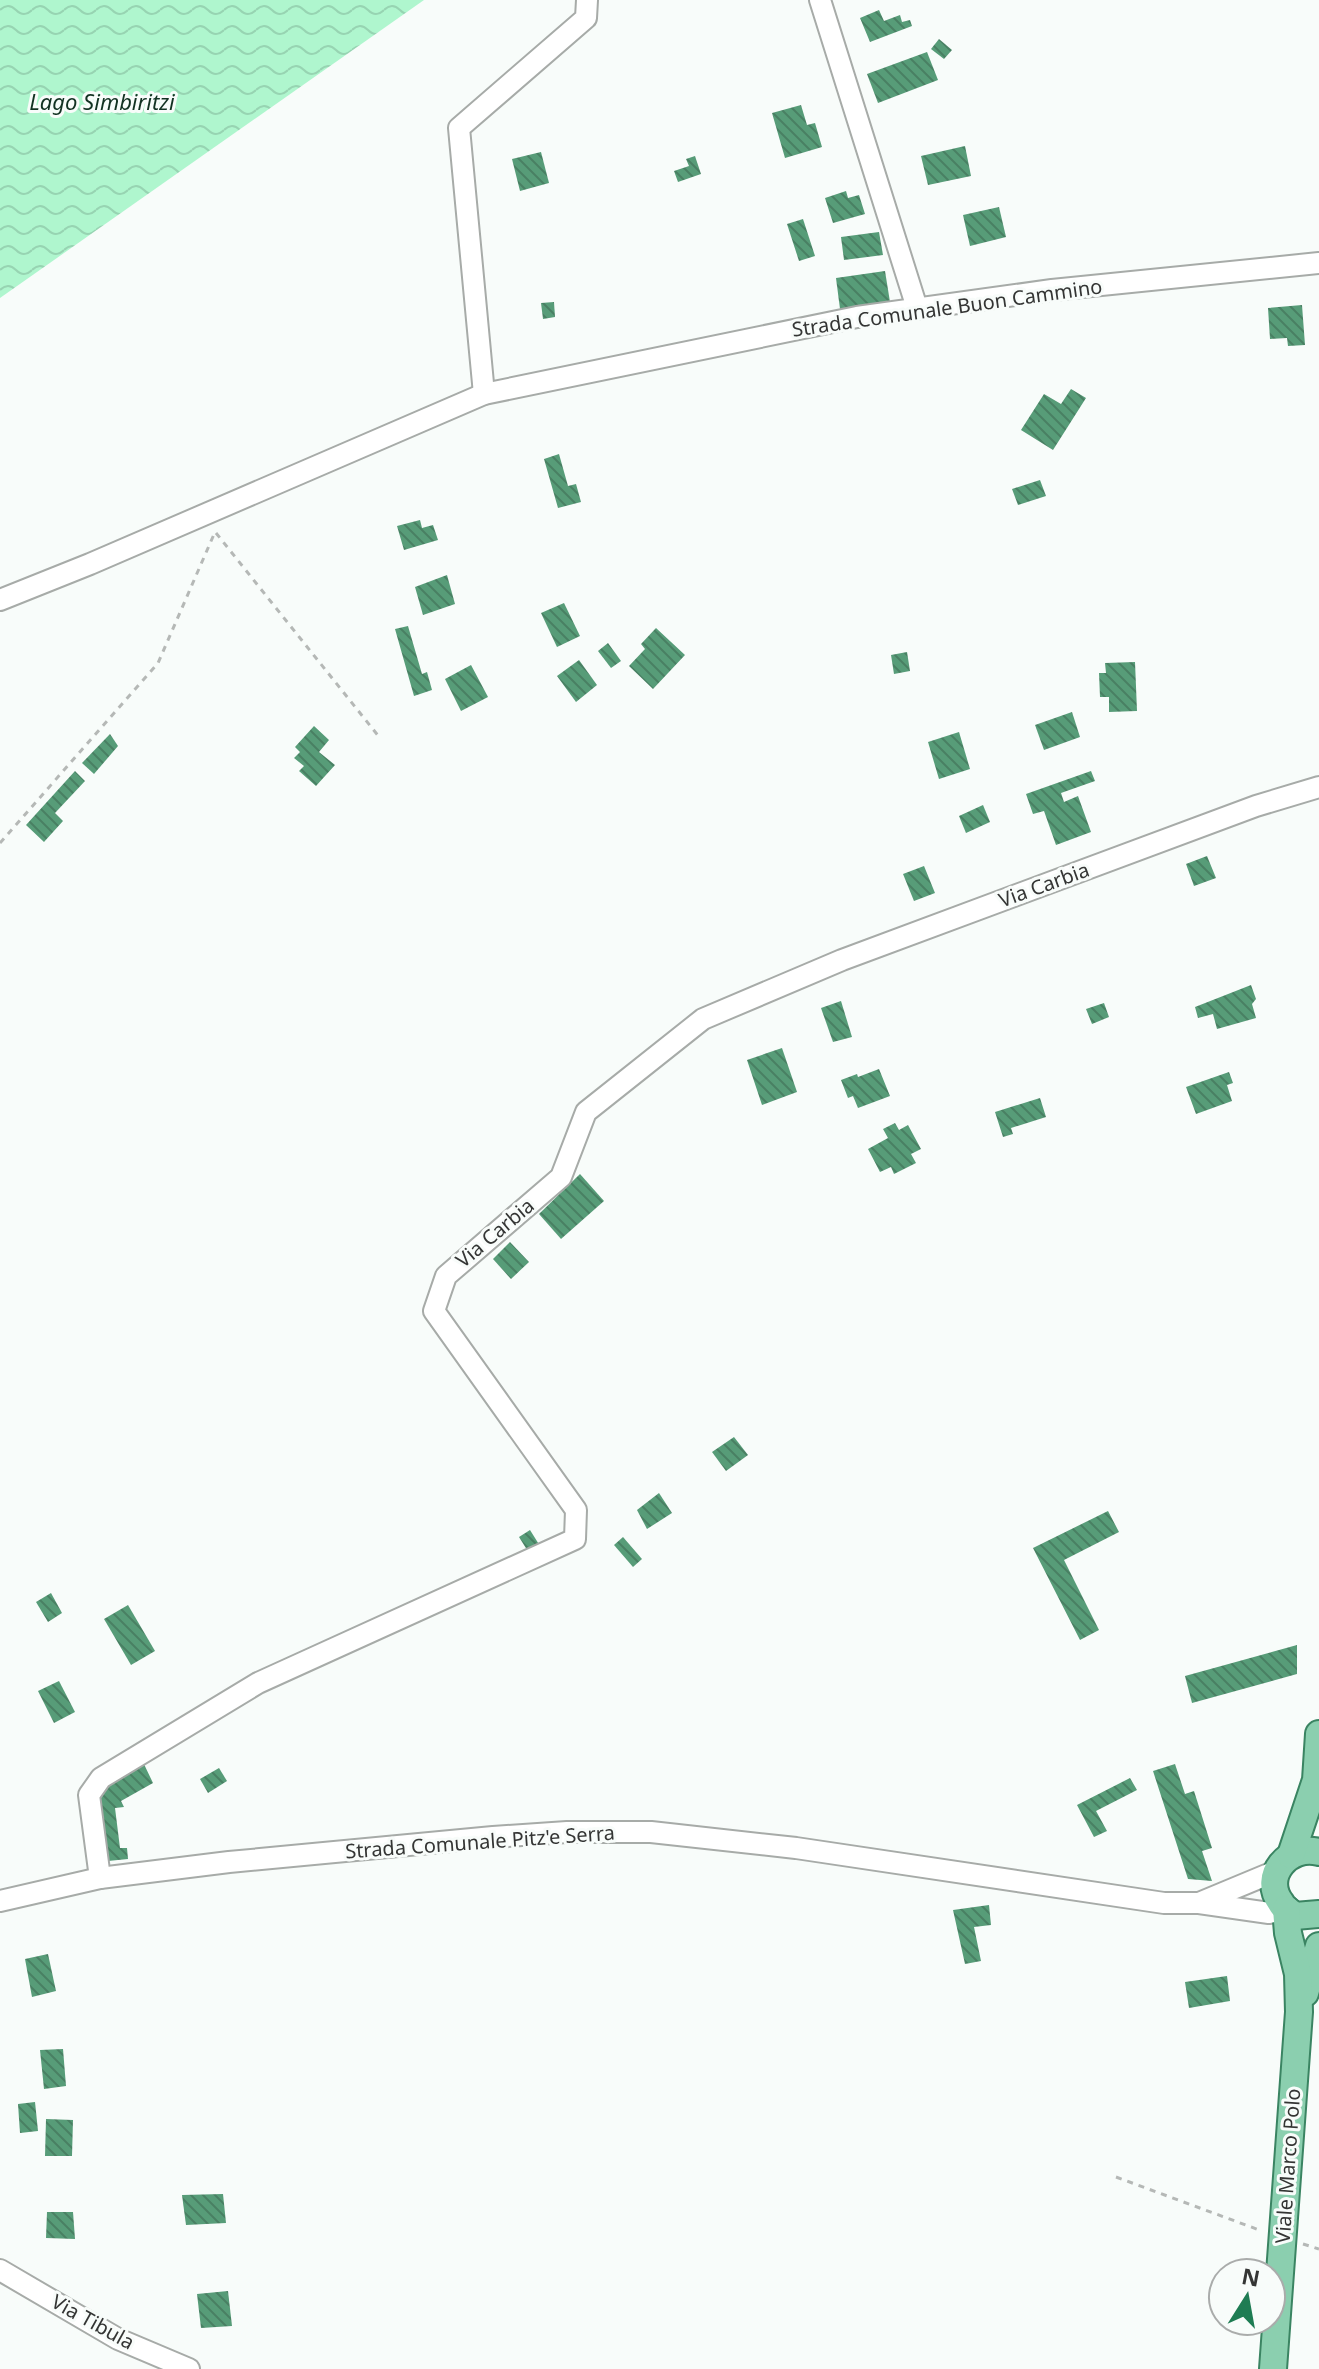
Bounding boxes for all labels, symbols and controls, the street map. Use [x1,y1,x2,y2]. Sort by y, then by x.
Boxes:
water label: Lago Simbiritzi [29,86,175,116]
street label: Strada Comunale Buon Cammino [790,272,1104,343]
street label: Via Carbia [995,856,1093,913]
street label: Via Carbia [450,1192,540,1273]
street label: Strada Comunale Pitz'e Serra [344,1819,616,1864]
street label: Viale Marco Polo [1269,2087,1306,2245]
north arrow [1207,2257,1287,2337]
text: N [1239,2260,1263,2293]
street label: Via Tibula [47,2288,140,2355]

